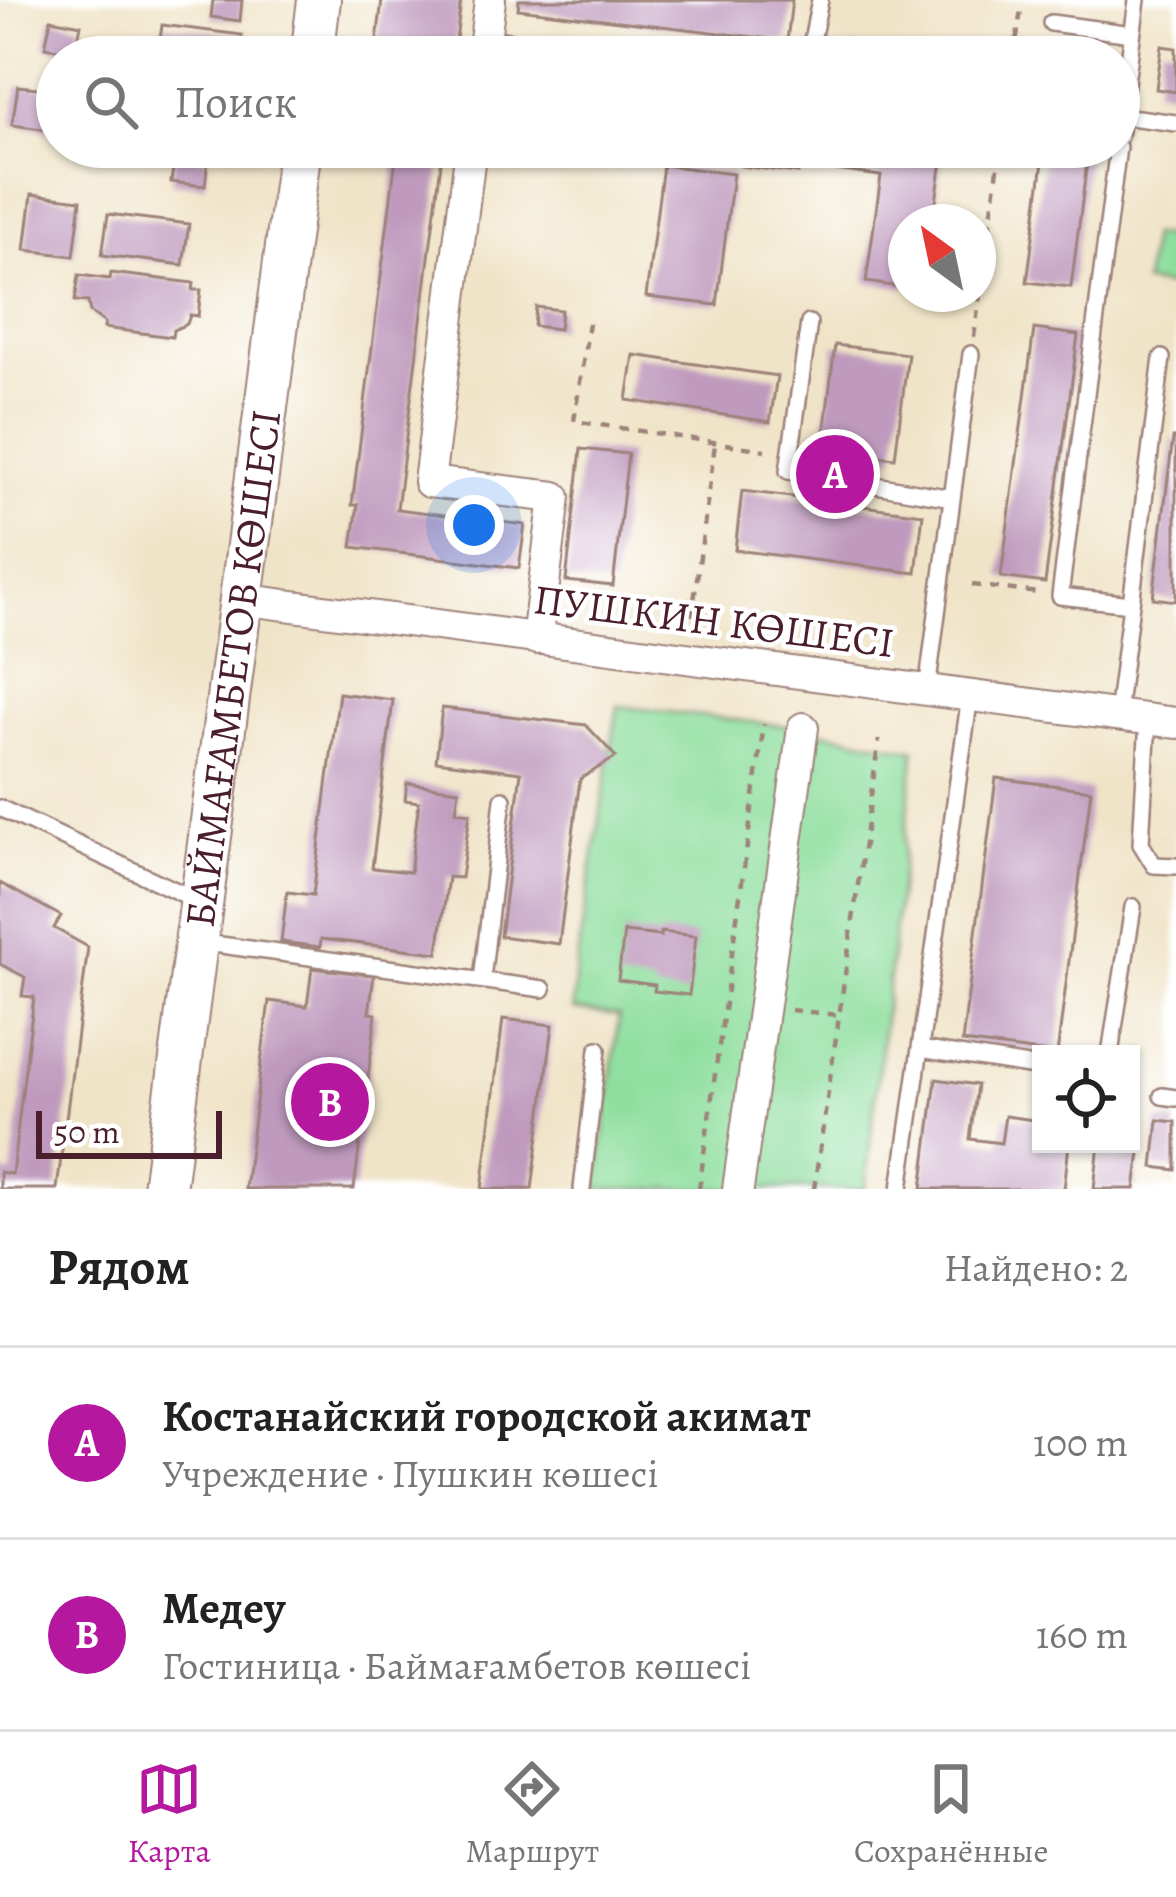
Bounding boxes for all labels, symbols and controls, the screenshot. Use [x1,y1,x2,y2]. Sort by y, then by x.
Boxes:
search box [36,36,1140,168]
icon: search [78,69,144,135]
text: Поиск [174,71,297,133]
north arrow [888,204,996,312]
street label: БАЙМАҒАМБЕТОВ КӨШЕСІ [170,406,294,931]
pin: A [796,429,874,519]
your location [444,495,504,555]
street label: ПУШКИН КӨШЕСІ [531,570,897,671]
map controls [1032,1045,1140,1153]
button: locate [1032,1045,1140,1153]
pin: B [291,1057,369,1147]
scale bar [36,1105,222,1158]
text: 50 m [54,1109,120,1154]
text: Рядом [48,1232,190,1302]
text: Найдено: 2 [944,1241,1128,1294]
text: Костанайский городской акимат [162,1385,811,1447]
text: A [75,1416,99,1469]
text: 100 m [1033,1416,1128,1469]
text: Учреждение · Пушкин көшесі [162,1447,658,1500]
text: Медеу [162,1577,286,1639]
text: B [75,1608,99,1661]
text: 160 m [1036,1608,1128,1661]
text: Гостиница · Баймағамбетов көшесі [162,1639,751,1692]
tab: Карта [127,1756,211,1873]
tab: Маршрут [465,1756,599,1873]
tab: Сохранённые [854,1756,1049,1873]

